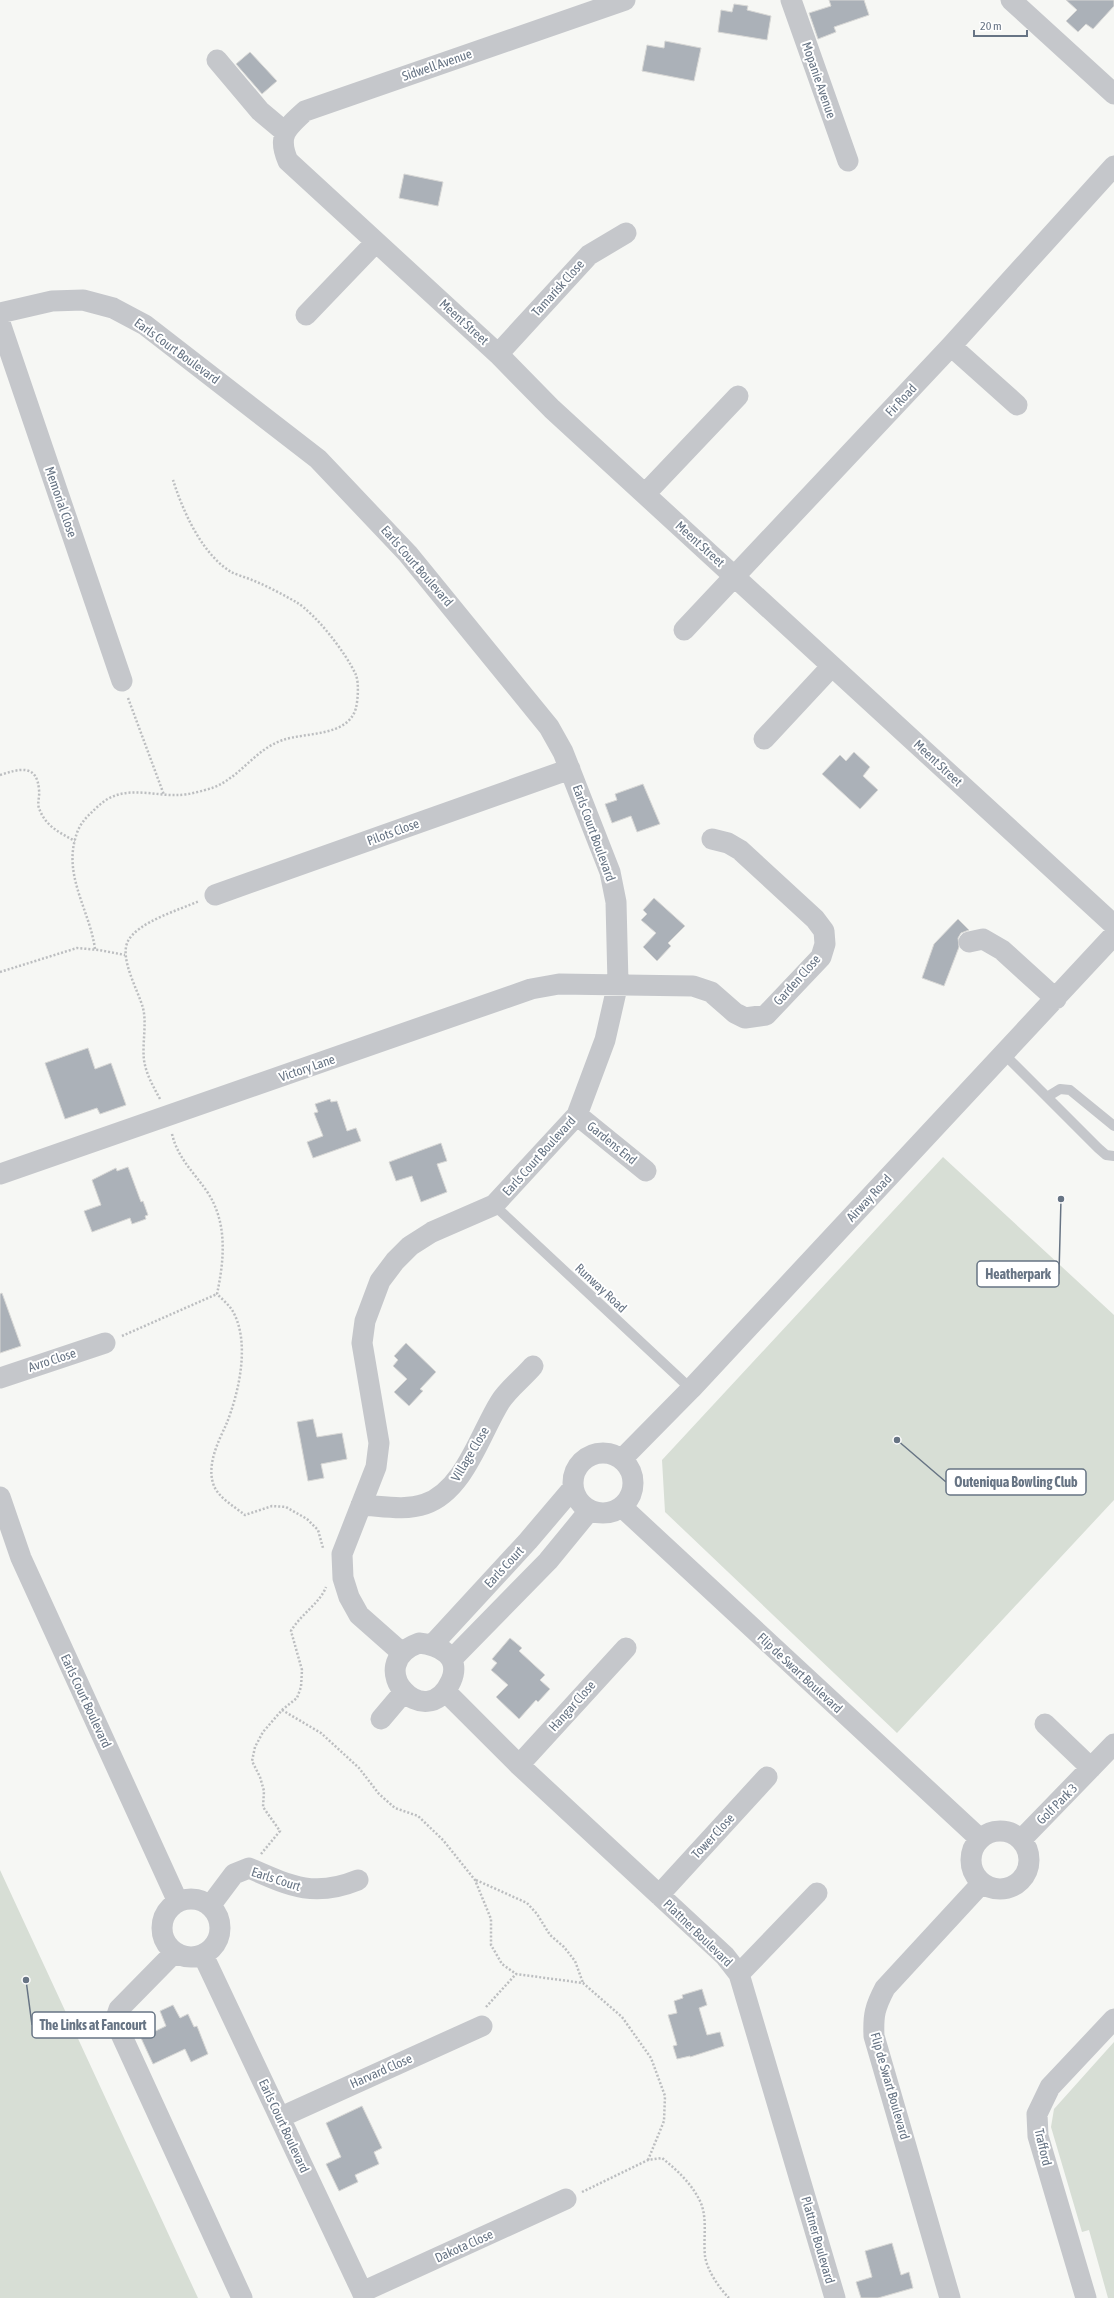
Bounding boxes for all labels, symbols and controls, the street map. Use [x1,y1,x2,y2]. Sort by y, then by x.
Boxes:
scale bar [974,12,1027,38]
text: 20 m [980,19,1002,33]
street label: Mopanie Avenue [799,40,839,120]
street label: Sidwell Avenue [400,46,474,84]
street label: Tamarisk Close [529,257,587,319]
street label: Meent Street [436,296,492,348]
street label: Earls Court Boulevard [131,315,223,387]
street label: Fir Road [882,381,920,419]
street label: Memorial Close [42,465,80,539]
street label: Meent Street [672,518,728,570]
street label: Earls Court Boulevard [378,523,456,609]
street label: Meent Street [911,737,966,789]
street label: Earls Court Boulevard [570,783,618,883]
street label: Pilots Close [365,816,421,848]
street label: Garden Close [770,952,824,1008]
street label: Victory Lane [277,1051,337,1085]
street label: Earls Court Boulevard [499,1113,579,1199]
street label: Gardens End [584,1118,640,1168]
street label: Airway Road [843,1171,895,1225]
street label: Runway Road [572,1260,630,1316]
callout: Heatherpark [977,1261,1059,1287]
text: Heatherpark [985,1266,1052,1282]
street label: Avro Close [26,1345,78,1375]
street label: Village Close [448,1424,492,1484]
callout: Outeniqua Bowling Club [946,1469,1086,1495]
text: Outeniqua Bowling Club [954,1474,1078,1490]
street label: Earls Court [481,1543,527,1591]
street label: Flip de Swart Boulevard [754,1630,846,1716]
street label: Earls Court Boulevard [58,1652,114,1750]
street label: Hangar Close [545,1678,599,1734]
street label: Golf Park 3 [1034,1781,1080,1827]
street label: Tower Close [688,1810,738,1862]
street label: Earls Court [249,1864,303,1894]
street label: Plattner Boulevard [660,1896,736,1970]
callout: The Links at Fancourt [32,2012,155,2038]
text: The Links at Fancourt [39,2017,147,2033]
street label: Flip de Swart Boulevard [868,2031,912,2141]
street label: Harvard Close [348,2051,414,2091]
street label: Earls Court Boulevard [256,2077,312,2175]
street label: Trafford [1031,2127,1055,2167]
street label: Plattner Boulevard [798,2195,838,2285]
street label: Dakota Close [433,2226,496,2266]

